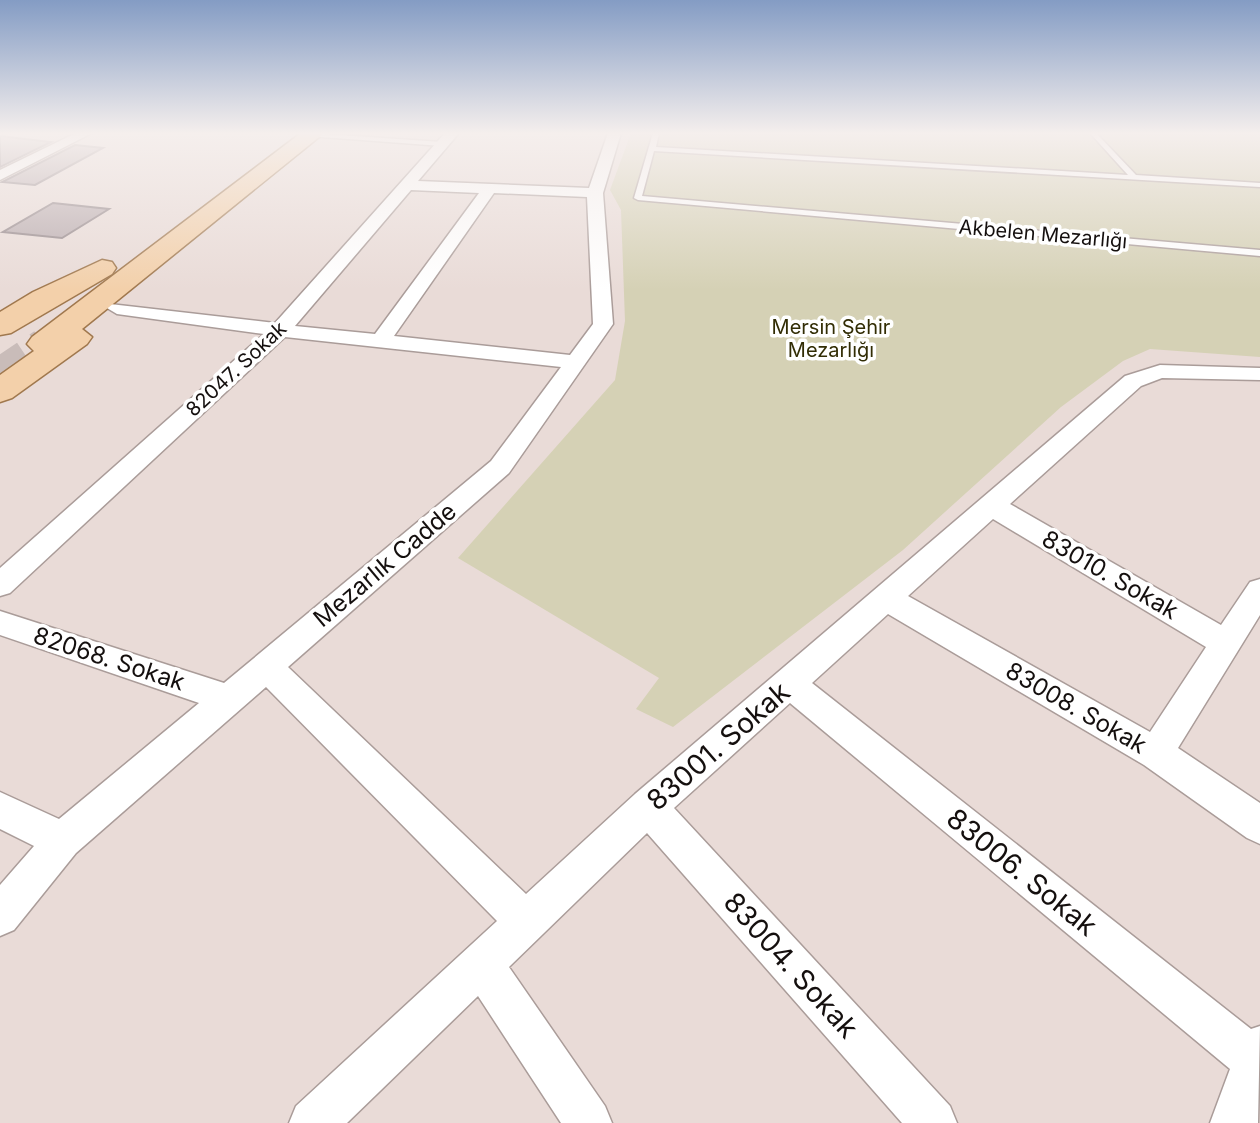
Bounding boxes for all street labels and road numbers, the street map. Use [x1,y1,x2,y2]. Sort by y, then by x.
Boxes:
street label: Akbelen Mezarlığı [958,215,1128,253]
street label: 82047. Sokak [181,316,291,422]
street label: Mezarlık Cadde [307,496,462,633]
street label: 83010. Sokak [1037,524,1183,625]
street label: 82068. Sokak [30,620,188,697]
street label: 83008. Sokak [1001,656,1152,760]
street label: 83001. Sokak [639,675,797,817]
street label: 83006. Sokak [940,801,1104,943]
street label: 83004. Sokak [717,885,865,1045]

